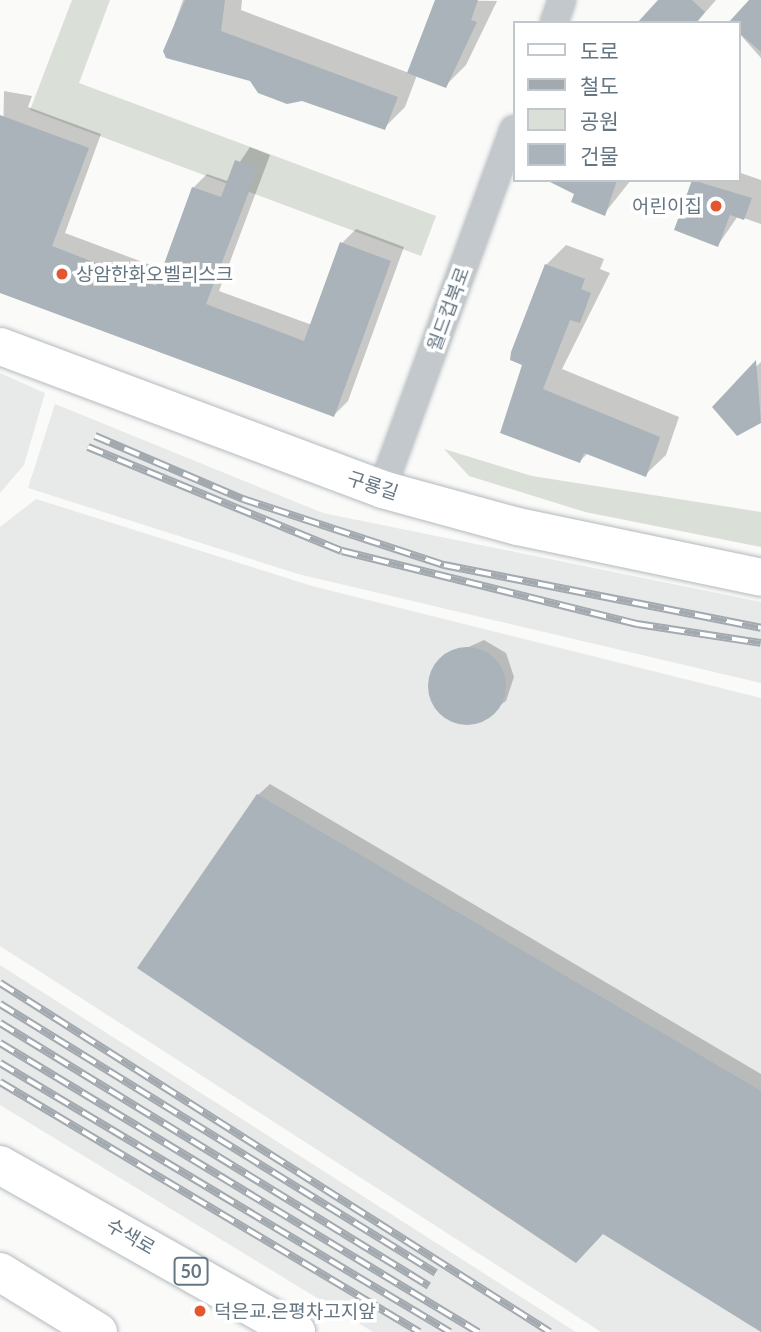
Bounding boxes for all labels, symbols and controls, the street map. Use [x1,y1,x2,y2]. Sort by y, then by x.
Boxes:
legend [512,21,740,182]
text: 도로 [580,38,619,63]
text: 철도 [580,73,619,98]
text: 공원 [580,108,619,133]
text: 건물 [580,143,619,168]
place label: 어린이집 [632,195,702,217]
marker: 어린이집 [708,198,724,214]
place label: 상암한화오벨리스크 [76,263,233,285]
street label: 월드컵북로 [422,264,474,354]
marker: 상암한화오벨리스크 [54,266,70,282]
street label: 구룡길 [345,466,401,504]
street label: 수색로 [103,1213,159,1259]
road number: 50 [174,1256,208,1286]
place label: 덕은교.은평차고지앞 [214,1300,376,1322]
marker: 덕은교.은평차고지앞 [192,1303,208,1319]

